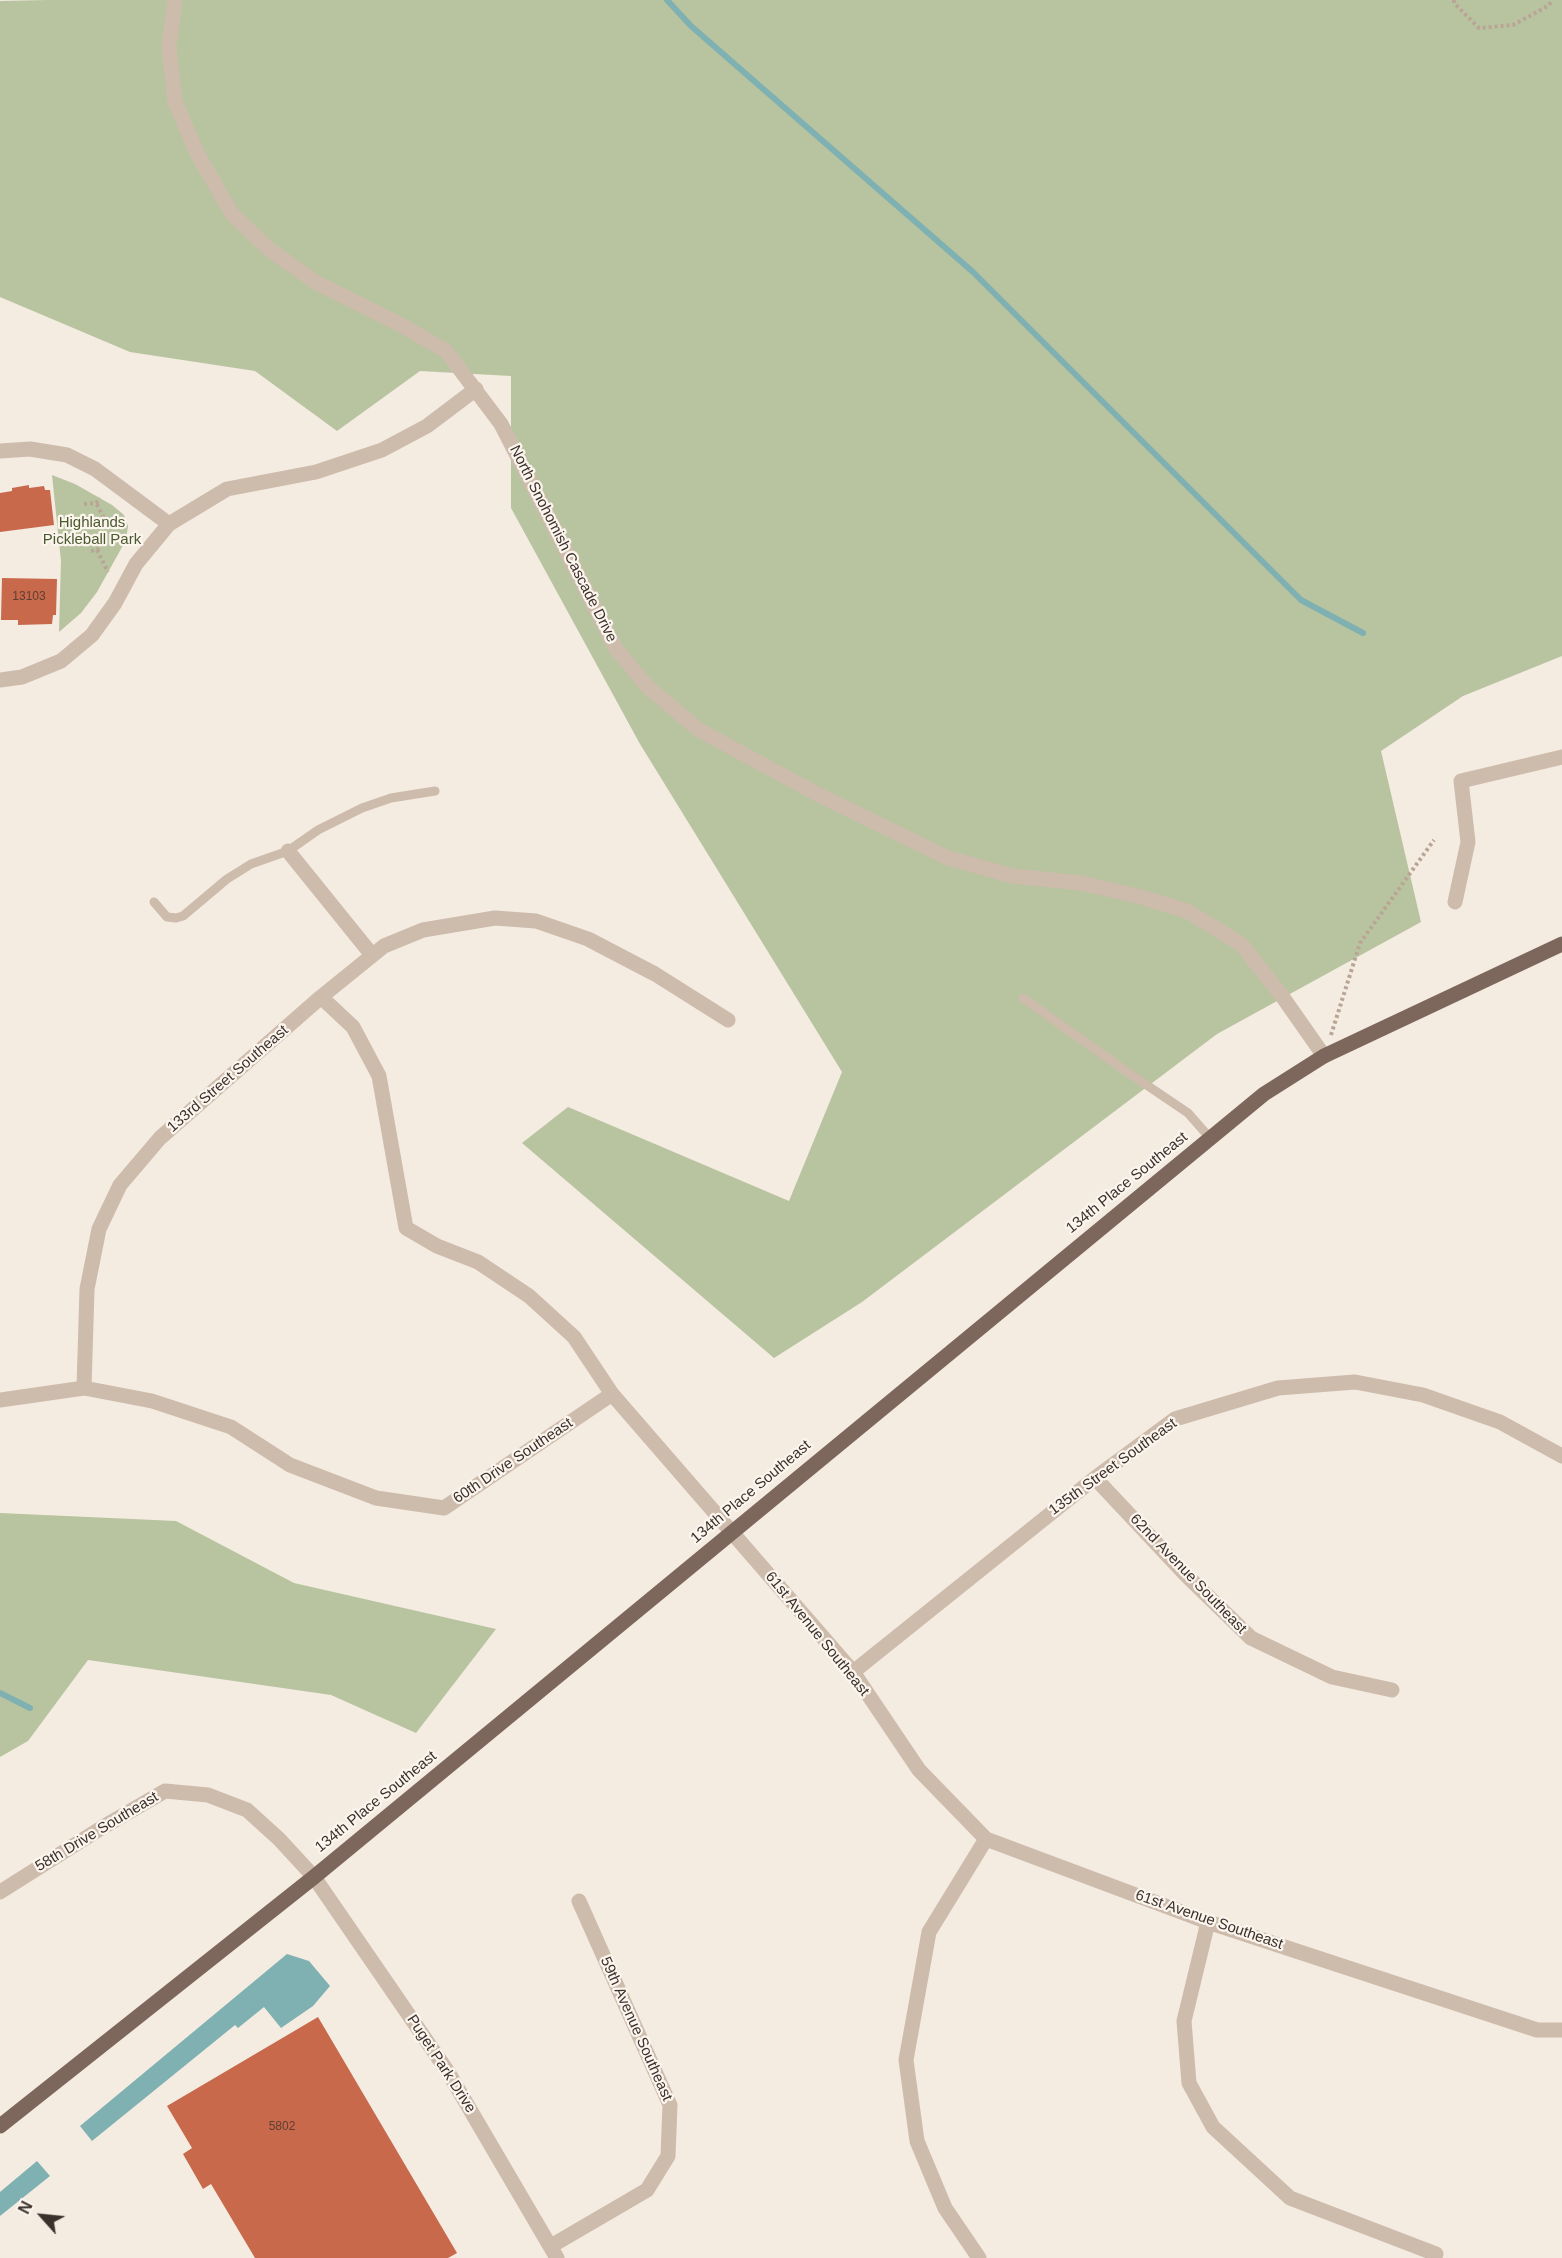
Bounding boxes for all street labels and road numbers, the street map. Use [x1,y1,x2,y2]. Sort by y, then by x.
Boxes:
street label: North Snohomish Cascade Drive [505,443,621,645]
street label: 133rd Street Southeast [164,1022,292,1136]
street label: 134th Place Southeast [1063,1129,1191,1237]
street label: 60th Drive Southeast [450,1414,576,1508]
street label: 135th Street Southeast [1046,1415,1180,1519]
street label: 134th Place Southeast [687,1437,815,1547]
street label: 62nd Avenue Southeast [1126,1510,1250,1638]
street label: 61st Avenue Southeast [761,1568,873,1700]
street label: 134th Place Southeast [312,1748,440,1856]
street label: 58th Drive Southeast [32,1788,162,1876]
street label: 61st Avenue Southeast [1133,1886,1285,1954]
street label: 59th Avenue Southeast [596,1954,676,2104]
street label: Puget Park Drive [403,2012,479,2116]

